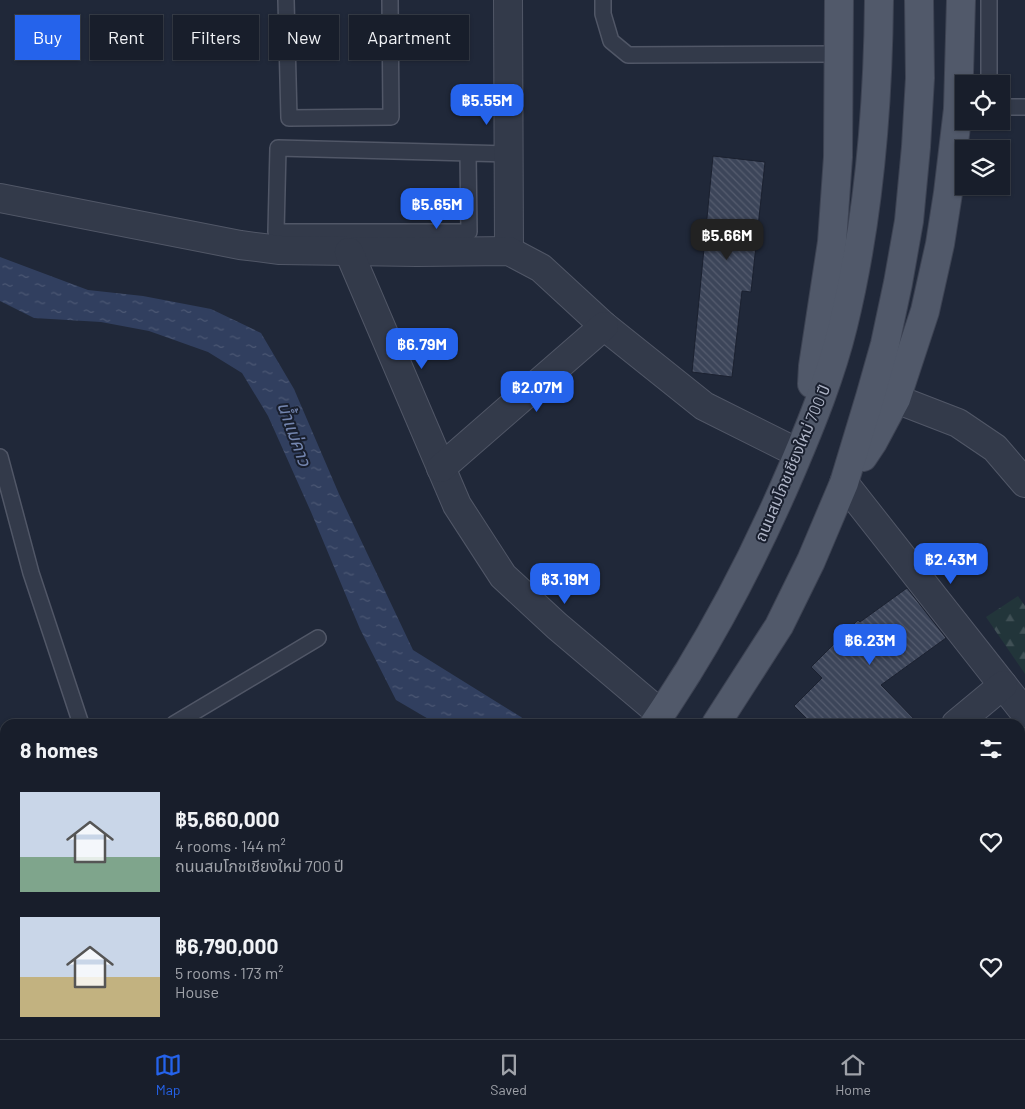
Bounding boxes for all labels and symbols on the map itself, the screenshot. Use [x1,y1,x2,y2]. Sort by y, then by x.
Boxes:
pin: ฿5.55M [446,84,528,126]
pin: ฿5.65M [396,188,478,230]
pin: ฿5.66M [686,218,768,261]
pin: ฿6.79M [381,328,463,370]
pin: ฿2.07M [496,370,578,413]
street label: ถนนสมโภชเชียงใหม่ 700 ปี [750,381,833,544]
water label: น้ำแม่คาว [273,398,318,470]
pin: ฿2.43M [910,542,992,585]
pin: ฿3.19M [524,562,606,605]
pin: ฿6.23M [829,624,911,666]

